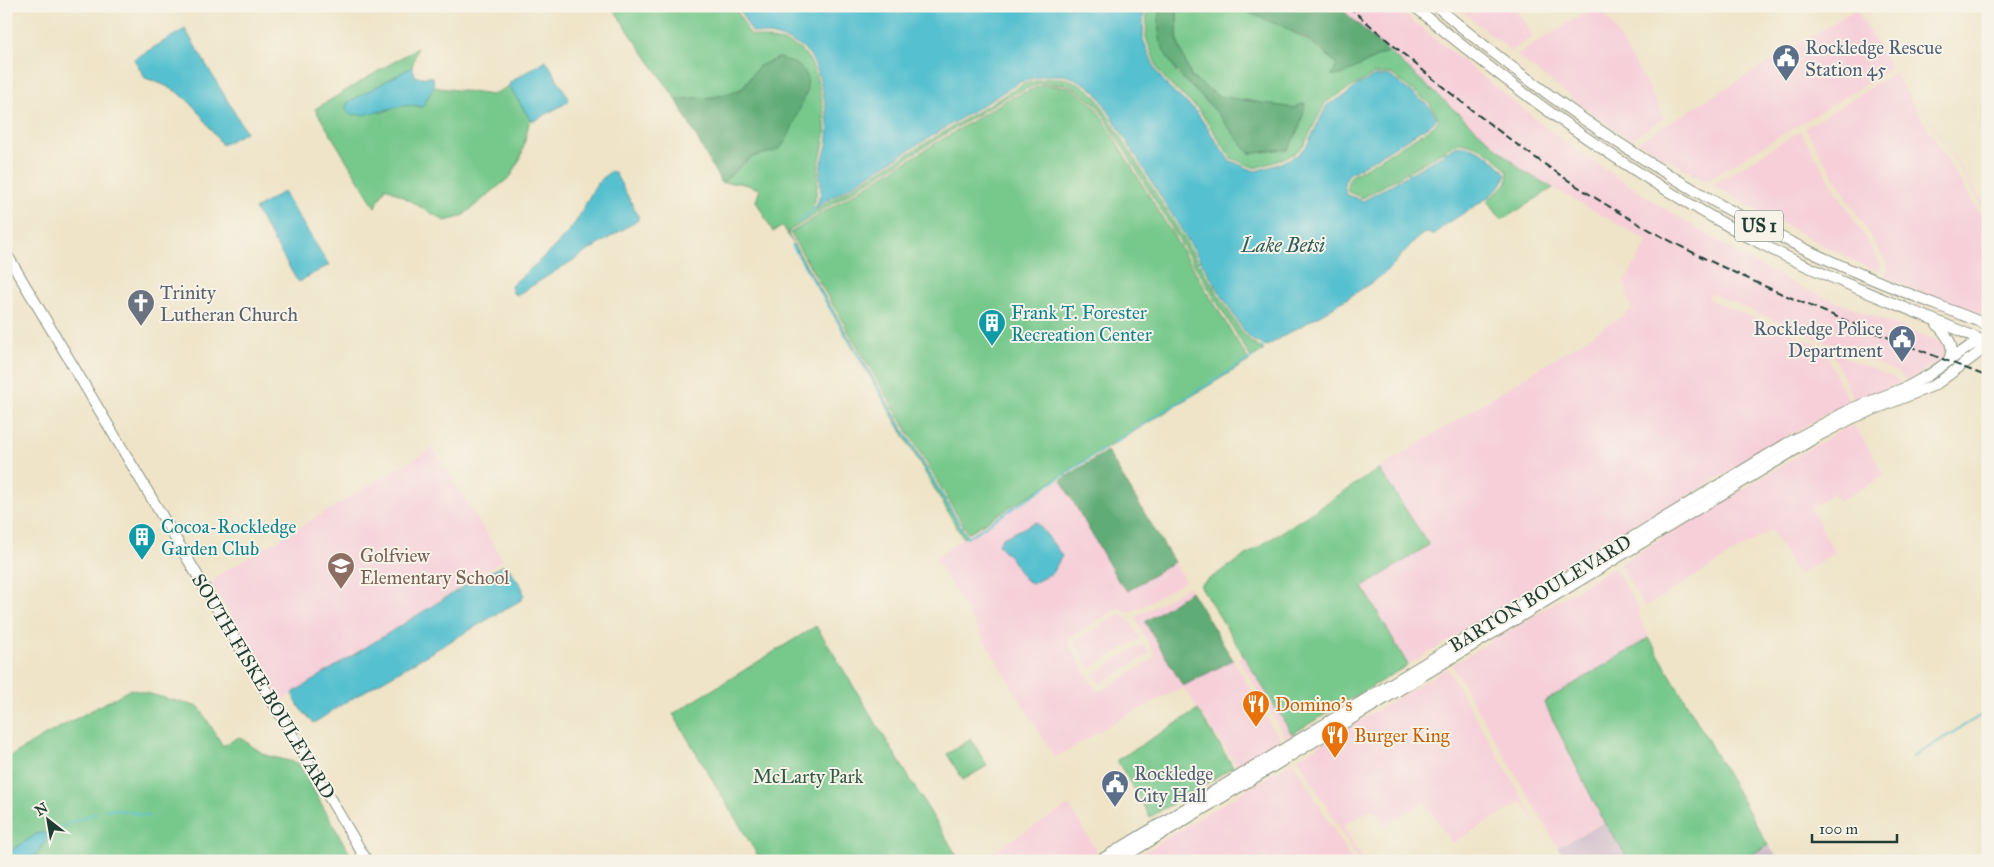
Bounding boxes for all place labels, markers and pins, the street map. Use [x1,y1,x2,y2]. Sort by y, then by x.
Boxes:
place label: Rockledge Rescue Station 45 [1805,36,1942,81]
public building icon: Rockledge Rescue Station 45 [1771,43,1801,82]
place label: Trinity Lutheran Church [160,281,298,326]
church icon: Trinity Lutheran Church [126,288,156,327]
place label: Frank T. Forester Recreation Center [1011,301,1153,346]
building icon: Frank T. Forester Recreation Center [977,308,1007,347]
place label: Rockledge Police Department [1754,317,1883,362]
public building icon: Rockledge Police Department [1887,324,1917,363]
place label: Cocoa-Rockledge Garden Club [161,515,296,560]
building icon: Cocoa-Rockledge Garden Club [127,522,157,561]
place label: Golfview Elementary School [360,544,510,589]
school or university icon: Golfview Elementary School [326,551,356,590]
restaurant icon: Domino's [1241,689,1271,728]
place label: Domino's [1275,693,1352,716]
restaurant icon: Burger King [1320,720,1350,759]
place label: Burger King [1354,724,1450,748]
place label: Rockledge City Hall [1134,762,1213,807]
public building icon: Rockledge City Hall [1100,769,1130,808]

